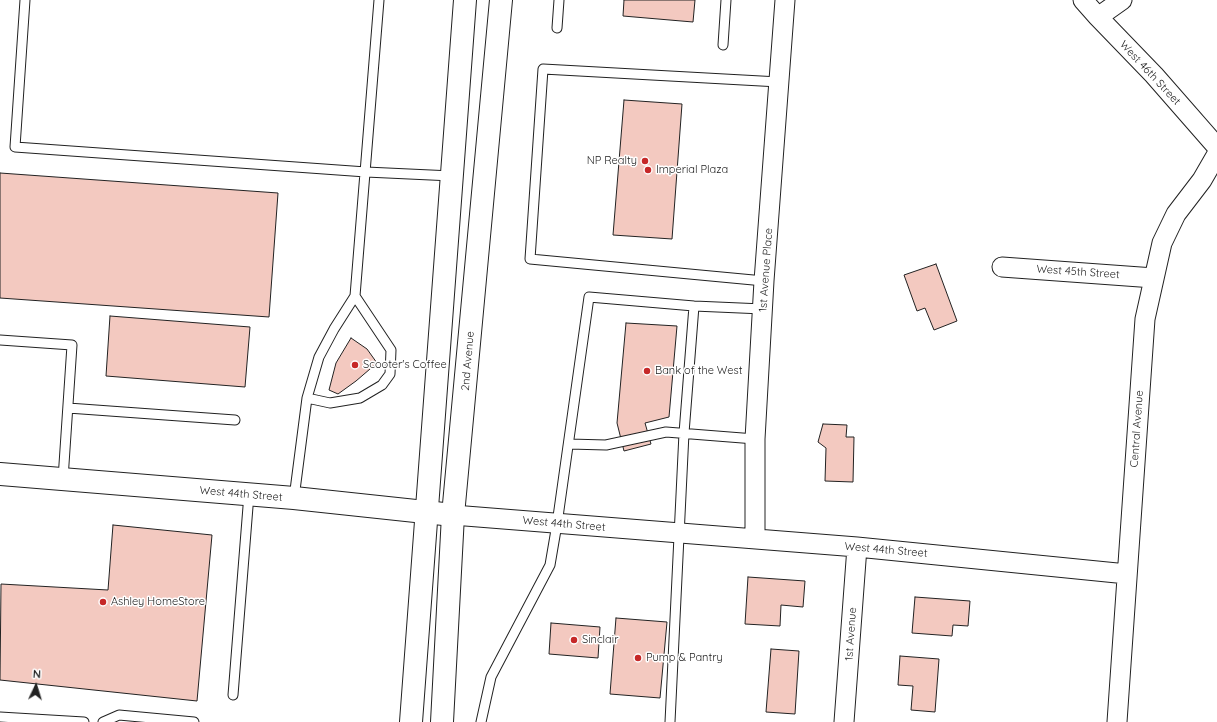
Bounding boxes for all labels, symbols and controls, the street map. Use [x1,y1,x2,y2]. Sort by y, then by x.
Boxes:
street label: West 46th Street [1117,38,1183,108]
place label: NP Realty [587,154,637,168]
marker: NP Realty [640,156,650,166]
place label: Imperial Plaza [656,163,728,177]
marker: Imperial Plaza [643,165,653,175]
street label: 1st Avenue Place [756,228,776,312]
street label: West 45th Street [1036,263,1120,281]
street label: 2nd Avenue [459,331,477,391]
place label: Scooter's Coffee [363,358,447,372]
marker: Scooter's Coffee [350,360,360,370]
place label: Bank of the West [655,364,742,378]
marker: Bank of the West [642,366,652,376]
street label: Central Avenue [1128,390,1146,468]
street label: West 44th Street [199,484,283,504]
street label: West 44th Street [522,514,606,534]
street label: West 44th Street [844,540,928,560]
place label: Ashley HomeStore [111,595,205,609]
marker: Ashley HomeStore [98,597,108,607]
street label: 1st Avenue [843,607,859,661]
place label: Sinclair [582,633,618,647]
marker: Sinclair [569,635,579,645]
place label: Pump & Pantry [646,651,723,665]
marker: Pump & Pantry [633,653,643,663]
north arrow [16,666,56,706]
text: N [32,667,41,681]

